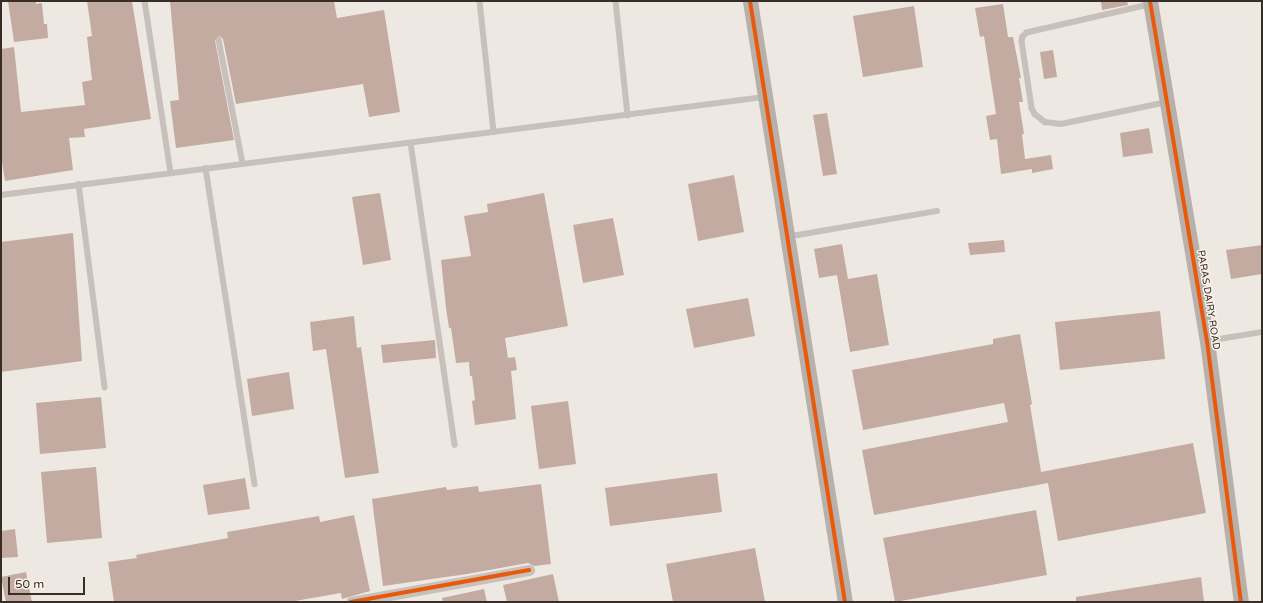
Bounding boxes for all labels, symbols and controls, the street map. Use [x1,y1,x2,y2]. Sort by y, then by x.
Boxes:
street label: PARAS DAIRY ROAD [1194,249,1222,351]
scale bar [10,569,87,595]
text: 50 m [15,577,44,591]

